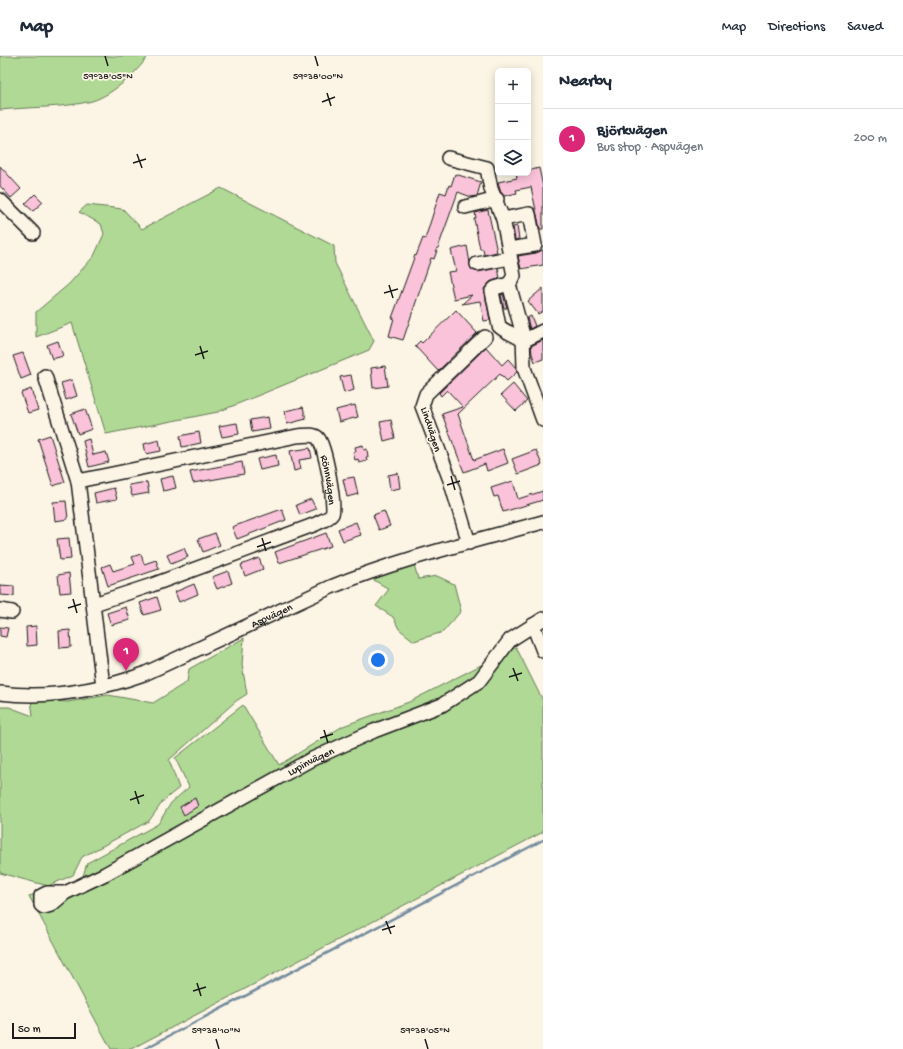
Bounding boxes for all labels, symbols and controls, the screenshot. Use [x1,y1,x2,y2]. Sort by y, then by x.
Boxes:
text: Map [20,16,53,39]
text: Map [722,19,746,36]
text: Directions [768,19,825,36]
text: Saved [847,19,883,36]
map controls [495,68,531,176]
button: + [495,68,531,104]
text: 59°38'05"N [83,71,133,83]
text: 59°38'00"N [293,71,343,83]
text: Nearby [559,72,612,92]
button: − [495,104,531,140]
text: Björkvägen [597,122,667,140]
text: 1 [569,131,575,146]
text: 200 m [854,131,887,146]
button: layers [495,140,531,176]
text: Bus stop · Aspvägen [597,140,703,155]
street label: Lindvägen [417,406,443,454]
street label: Rönnvägen [317,454,337,506]
street label: Aspvägen [250,601,295,631]
pin: 1 [113,638,139,671]
your location [368,650,388,670]
street label: Lupinvägen [286,746,337,779]
scale bar [12,1021,76,1040]
text: 50 m [18,1024,40,1036]
text: 59°38'10"N [192,1025,241,1037]
text: 59°38'05"N [400,1025,450,1037]

